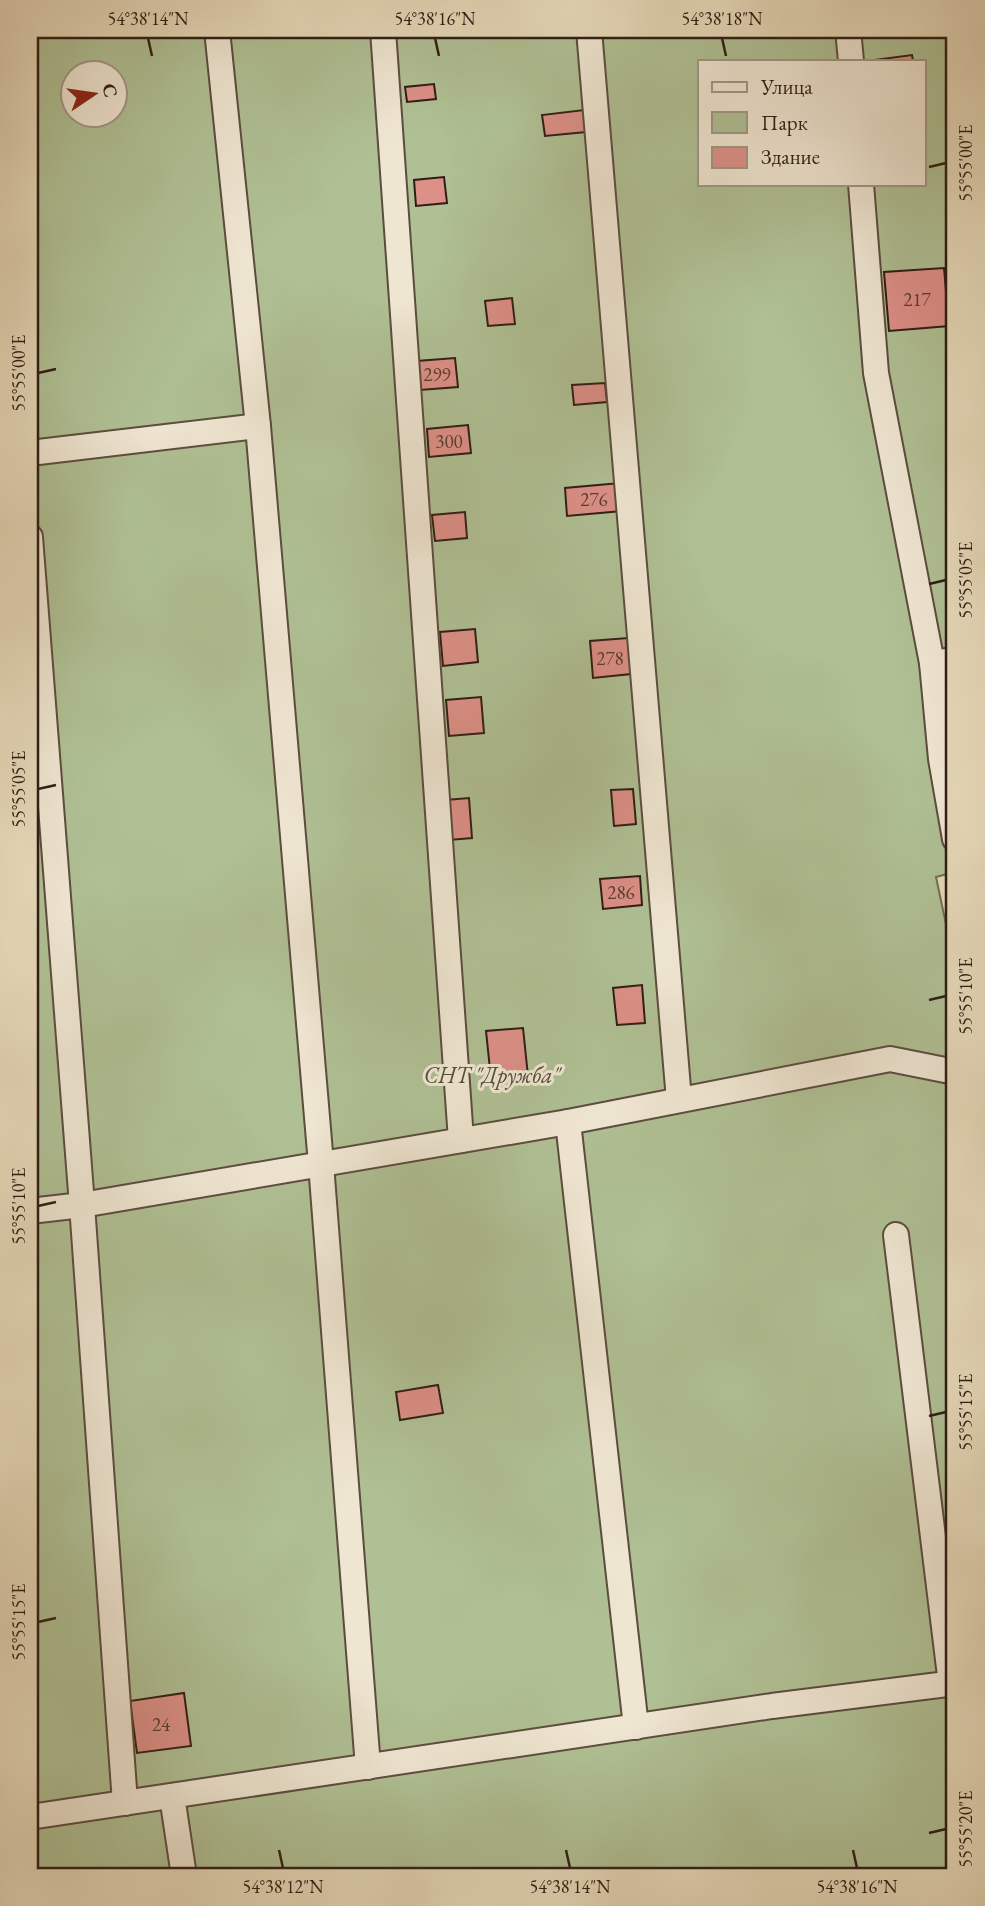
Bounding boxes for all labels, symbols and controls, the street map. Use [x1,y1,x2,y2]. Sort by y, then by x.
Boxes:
text: 54°38'14"N [108,7,189,30]
text: 54°38'16"N [395,7,476,30]
text: 54°38'18"N [682,7,763,30]
north arrow [60,60,130,130]
legend [698,60,926,186]
text: Улица [760,73,813,100]
text: С [96,81,124,100]
text: Парк [761,109,808,136]
text: 55°55'00"E [954,125,977,201]
text: Здание [761,143,820,170]
house number: 217 [903,287,932,312]
text: 55°55'00"E [7,335,30,411]
house number: 299 [423,362,451,387]
house number: 300 [435,429,463,454]
house number: 276 [580,487,608,512]
text: 55°55'05"E [954,542,977,618]
house number: 278 [596,646,624,671]
text: 55°55'05"E [7,751,30,827]
house number: 286 [607,880,635,905]
text: 55°55'10"E [954,958,977,1034]
park label: СНТ "Дружба" [424,1060,563,1090]
text: 55°55'10"E [7,1168,30,1244]
text: 55°55'15"E [954,1374,977,1450]
text: 55°55'15"E [7,1584,30,1660]
house number: 24 [152,1712,171,1737]
text: 55°55'20"E [954,1791,977,1867]
text: 54°38'12"N [243,1875,324,1898]
text: 54°38'14"N [530,1875,611,1898]
text: 54°38'16"N [817,1875,898,1898]

